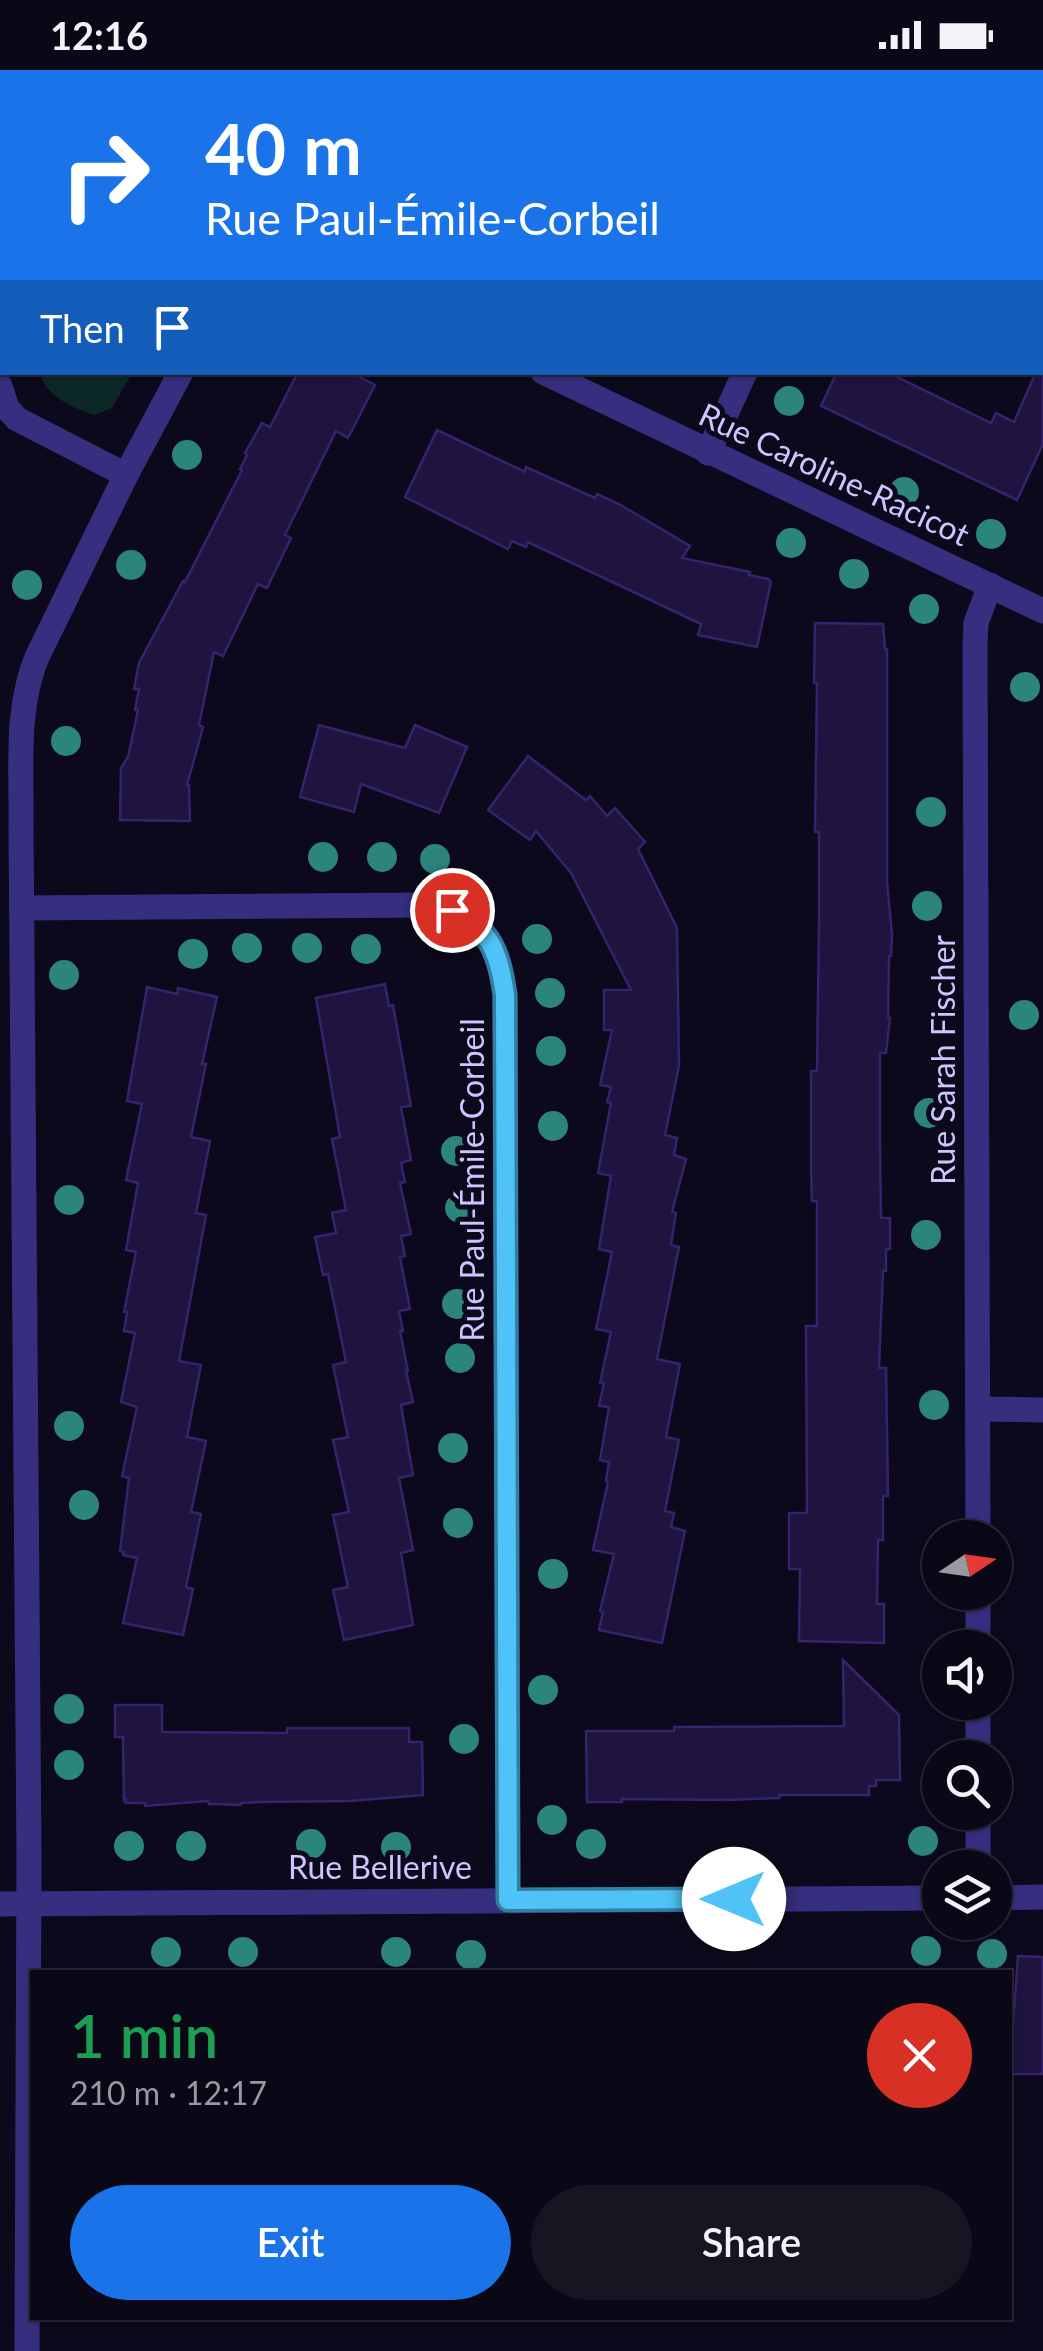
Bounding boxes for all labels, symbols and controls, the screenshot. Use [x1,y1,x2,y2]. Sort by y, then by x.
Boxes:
text: 12:16 [50,12,148,58]
text: 40 m [205,106,362,190]
icon: right [40,110,170,240]
text: Rue Paul-Émile-Corbeil [205,191,660,245]
icon: arrive [145,300,200,355]
text: Then [40,305,125,351]
street label: Rue Caroline-Racicot [693,394,976,554]
pin [410,868,495,953]
icon: arrive [425,883,480,938]
street label: Rue Sarah Fischer [923,935,962,1185]
street label: Rue Paul-Émile-Corbeil [452,1018,491,1342]
north arrow [922,1520,1012,1610]
map controls [922,1520,1012,1940]
button: sound [922,1630,1012,1720]
button: search [922,1740,1012,1830]
street label: Rue Bellerive [288,1847,472,1886]
position arrow [682,1847,786,1951]
button: layers [922,1850,1012,1940]
text: 1 min [70,1999,218,2071]
button: close [867,2003,972,2108]
text: 210 m · 12:17 [70,2073,267,2112]
button: Exit [70,2185,511,2300]
button: Share [531,2185,972,2300]

